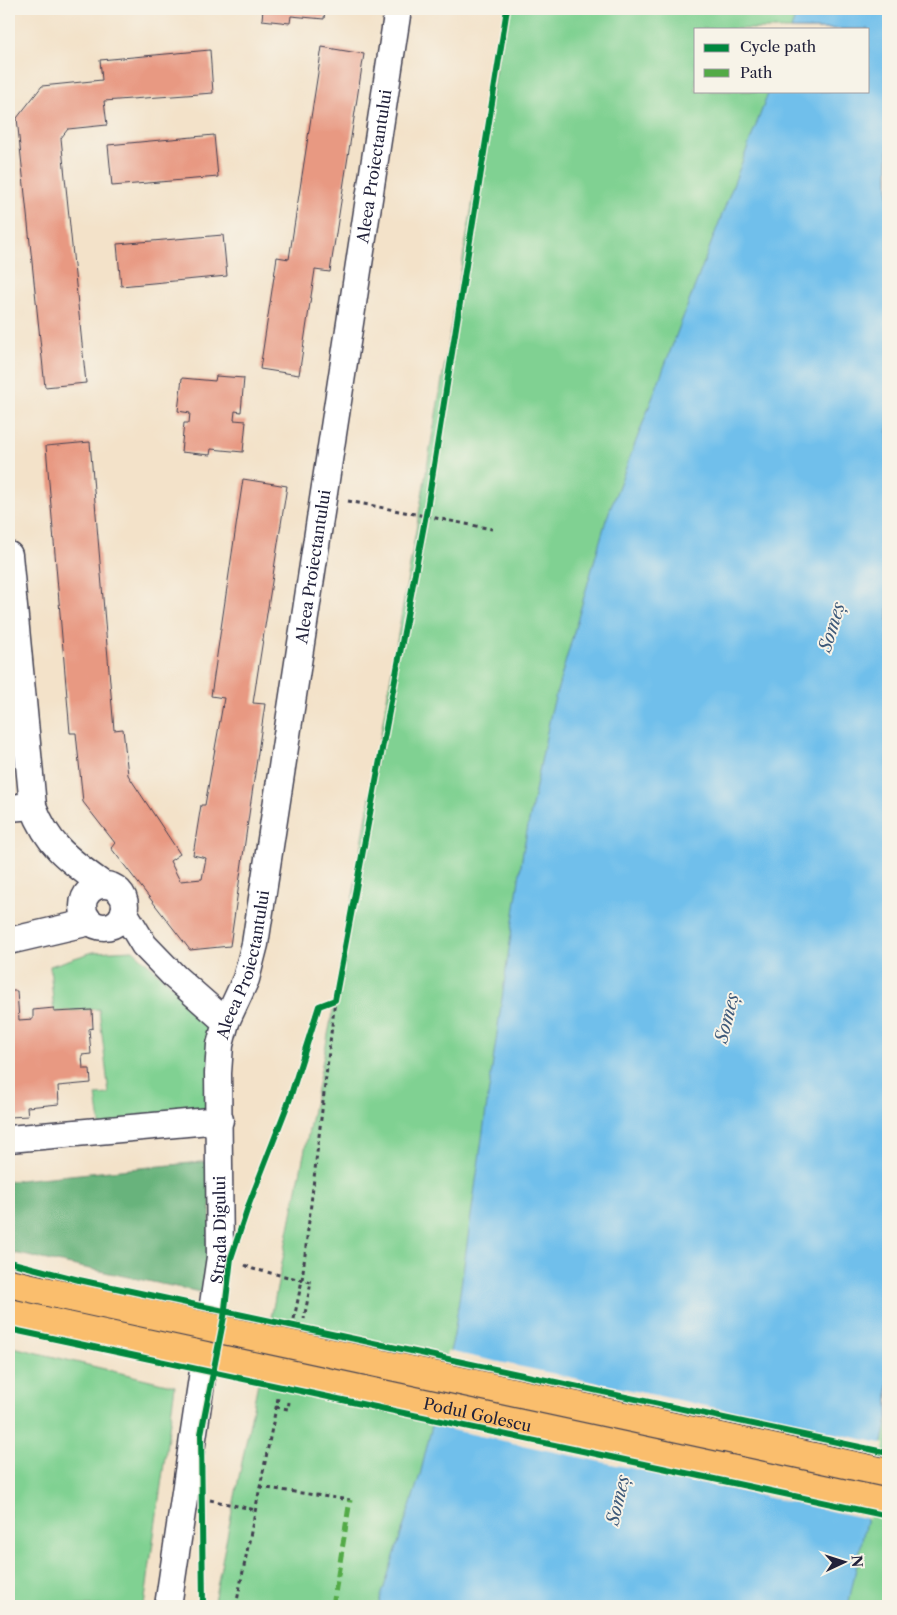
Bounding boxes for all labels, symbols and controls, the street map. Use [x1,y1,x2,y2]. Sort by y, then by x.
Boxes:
legend [694,28,870,92]
text: Cycle path [740,37,817,56]
text: Path [740,63,773,82]
street label: Aleea Proiectantului [352,88,396,246]
street label: Aleea Proiectantului [291,488,334,646]
water label: Someș [814,599,851,656]
street label: Aleea Proiectantului [212,889,273,1042]
water label: Someș [710,991,745,1047]
street label: Strada Digului [206,1175,230,1285]
street label: Podul Golescu [422,1393,534,1436]
water label: Someș [601,1473,635,1528]
north arrow [820,1538,870,1588]
text: N [848,1554,866,1568]

